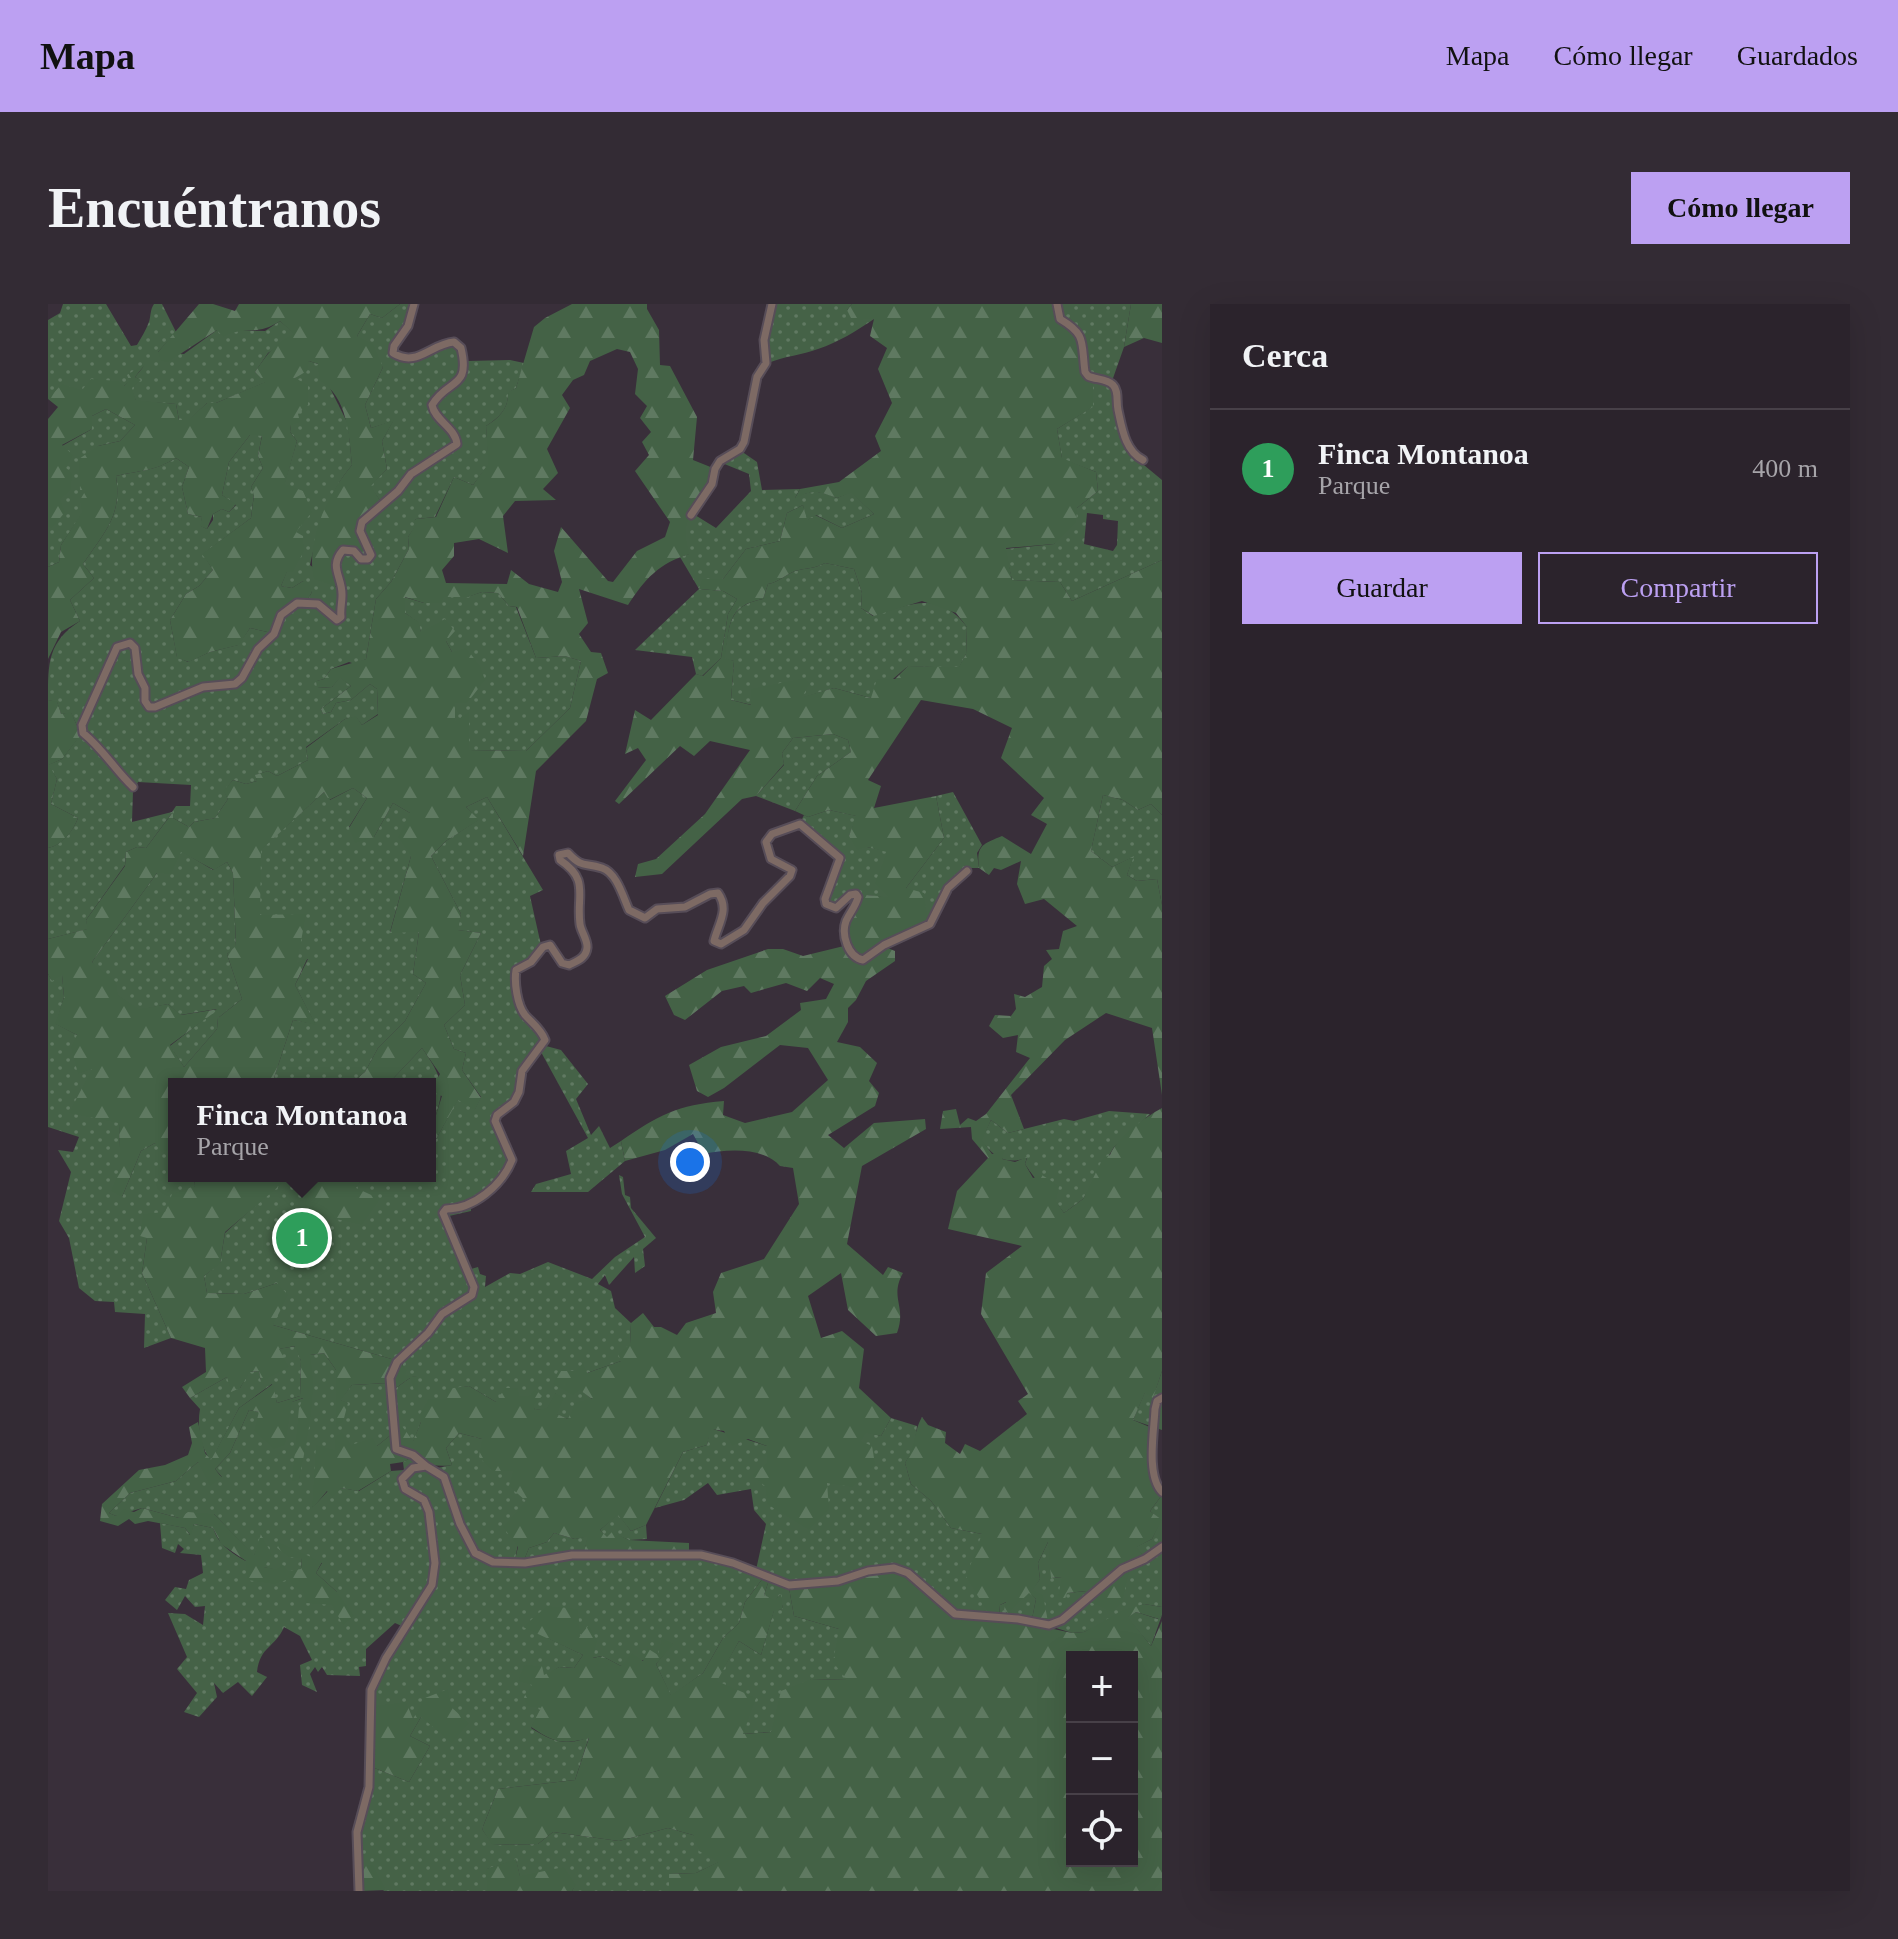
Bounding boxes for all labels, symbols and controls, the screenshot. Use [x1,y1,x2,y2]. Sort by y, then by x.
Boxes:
text: Mapa [40,35,135,77]
text: Mapa [1446,40,1510,71]
text: Cómo llegar [1554,40,1693,71]
text: Guardados [1737,40,1858,71]
button: Cómo llegar [1631,172,1850,244]
text: Encuéntranos [48,177,381,239]
text: Cerca [1242,337,1328,374]
text: Finca Montanoa [1318,437,1529,470]
text: 1 [1262,454,1275,483]
text: 400 m [1752,454,1818,483]
text: Parque [1318,471,1390,500]
button: Guardar [1242,552,1522,624]
button: Compartir [1538,552,1818,624]
popup [168,1078,436,1182]
text: Finca Montanoa [197,1098,407,1131]
text: Parque [197,1132,269,1161]
your location [670,1142,710,1182]
pin: 1 [276,1208,328,1268]
map controls [1066,1651,1138,1867]
button: + [1066,1651,1138,1723]
button: − [1066,1723,1138,1795]
button: locate [1066,1795,1138,1867]

